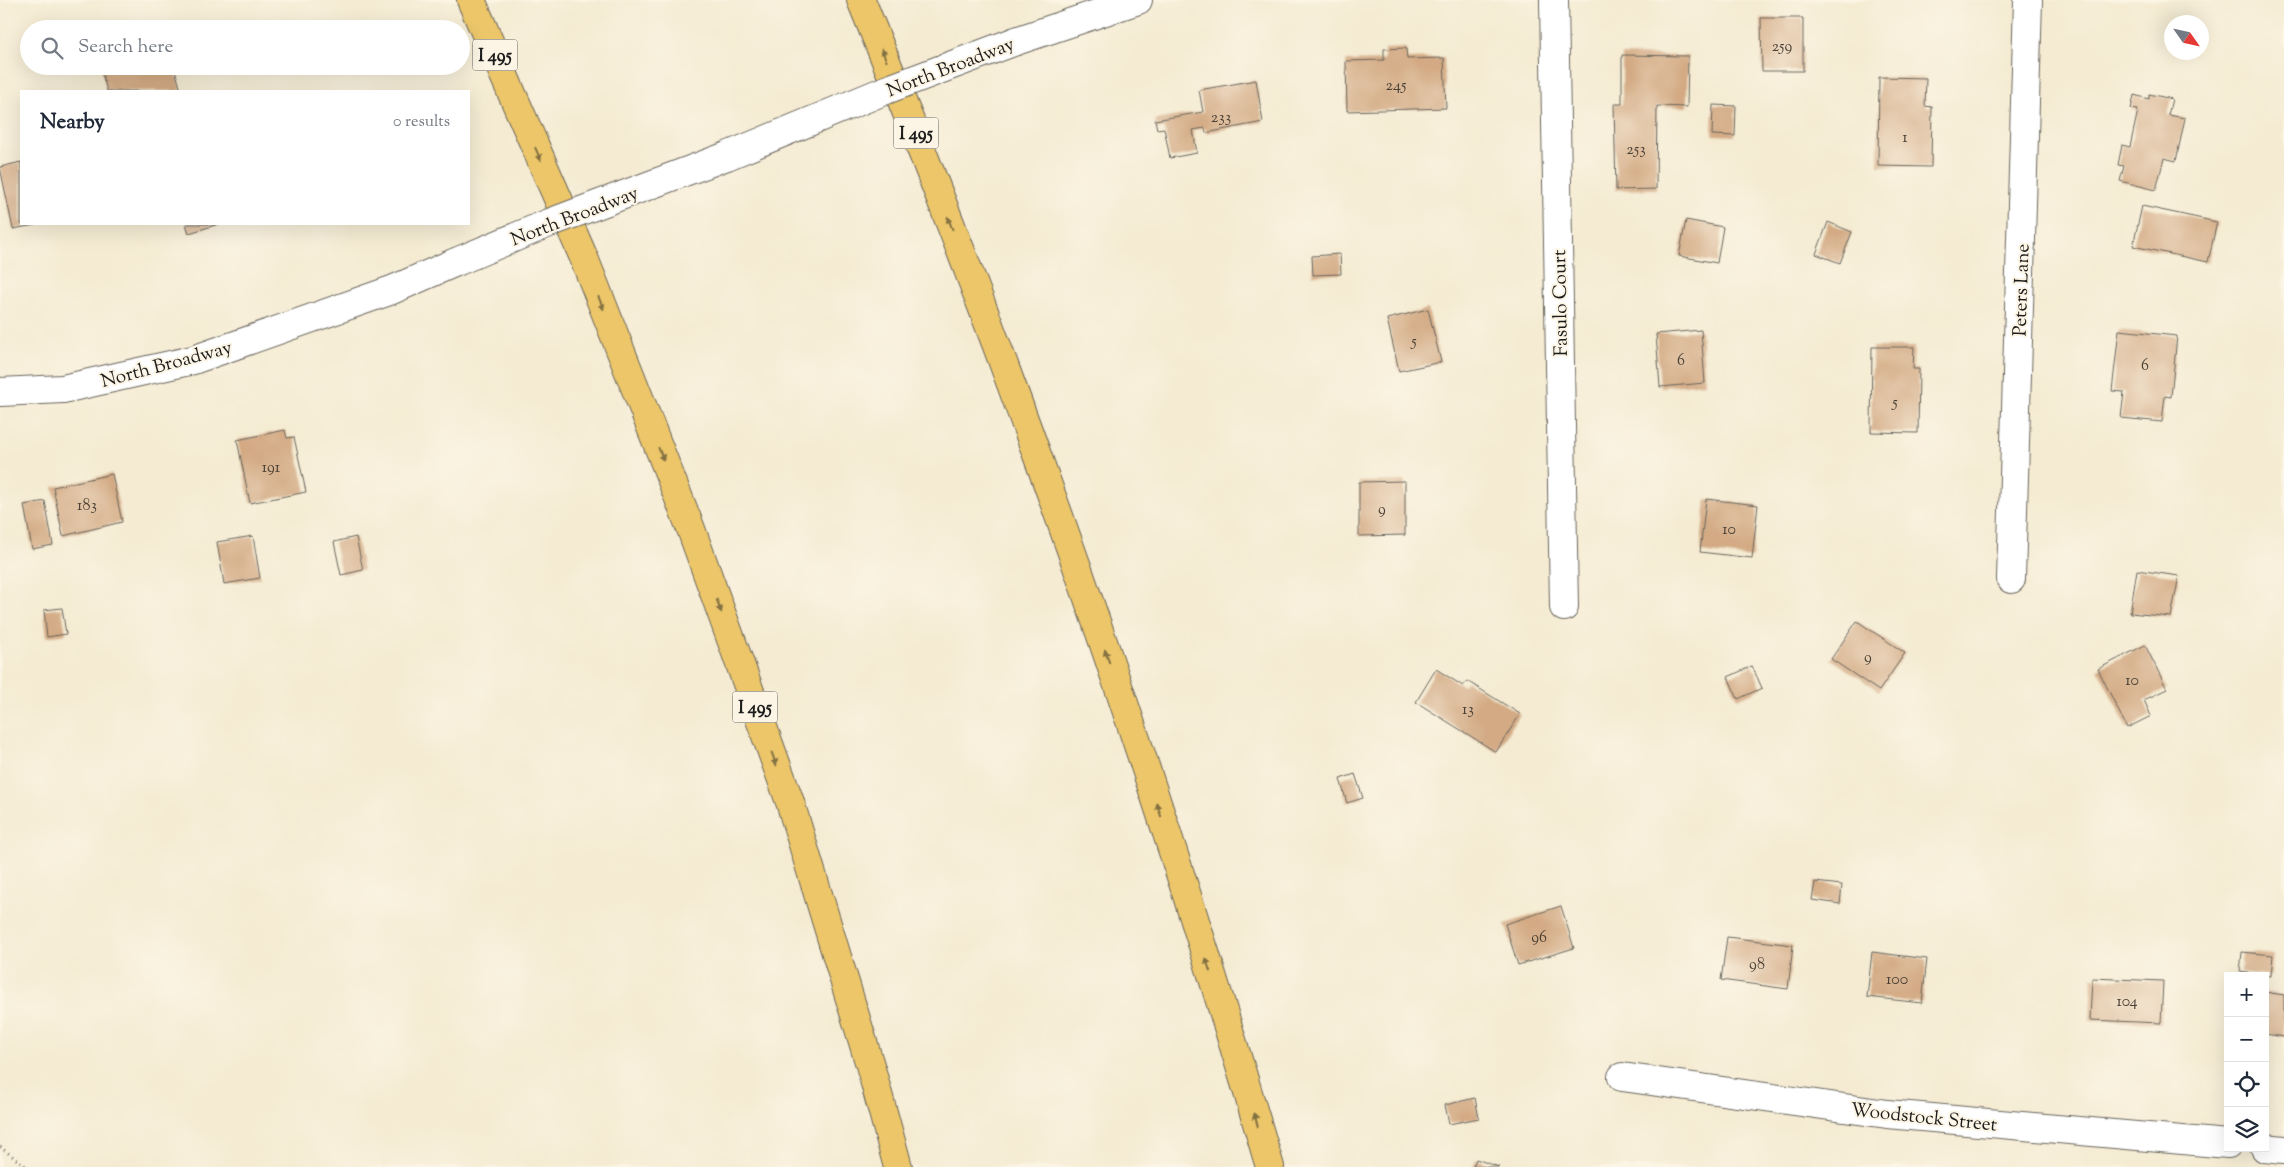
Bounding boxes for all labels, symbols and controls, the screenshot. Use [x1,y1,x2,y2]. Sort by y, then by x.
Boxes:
north arrow [2164,15,2209,60]
search box [20,20,470,75]
street label: North Broadway [883,31,1019,105]
icon: search [38,34,66,62]
text: Search here [78,34,173,61]
house number: 259 [1772,36,1793,59]
road number: I 495 [472,40,518,70]
one-way arrow [879,48,887,62]
house number: 245 [1385,75,1407,98]
house number: 233 [1211,107,1231,130]
text: Nearby [40,108,105,138]
text: 0 results [393,111,450,134]
road number: I 495 [894,118,938,148]
house number: 1 [1902,127,1908,150]
house number: 253 [1626,139,1646,162]
one-way arrow [535,147,543,161]
street label: North Broadway [507,180,643,254]
one-way arrow [946,215,954,230]
street label: Peters Lane [2007,243,2038,337]
street label: Fasulo Court [1547,249,1576,357]
one-way arrow [598,296,606,310]
house number: 5 [1410,331,1417,354]
street label: North Broadway [98,335,236,396]
house number: 6 [1677,350,1685,373]
house number: 6 [2141,355,2149,378]
house number: 5 [1891,392,1898,415]
one-way arrow [657,447,665,462]
house number: 191 [262,457,281,480]
house number: 183 [77,495,97,518]
house number: 9 [1378,499,1386,522]
house number: 10 [1722,519,1736,542]
one-way arrow [715,599,723,614]
house number: 9 [1864,647,1872,670]
one-way arrow [1103,648,1111,663]
house number: 10 [2125,670,2139,693]
road number: I 495 [732,692,778,722]
house number: 13 [1462,699,1474,722]
one-way arrow [770,752,778,767]
one-way arrow [1155,802,1163,817]
house number: 96 [1531,927,1547,950]
house number: 98 [1749,954,1765,977]
one-way arrow [1204,957,1212,972]
house number: 100 [1886,969,1908,992]
map controls [2224,972,2269,1152]
button: + [2224,972,2269,1017]
house number: 104 [2116,991,2138,1014]
button: − [2224,1017,2269,1062]
button: locate [2224,1062,2269,1107]
street label: Woodstock Street [1849,1097,1999,1140]
button: layers [2224,1107,2269,1152]
one-way arrow [1252,1113,1260,1128]

